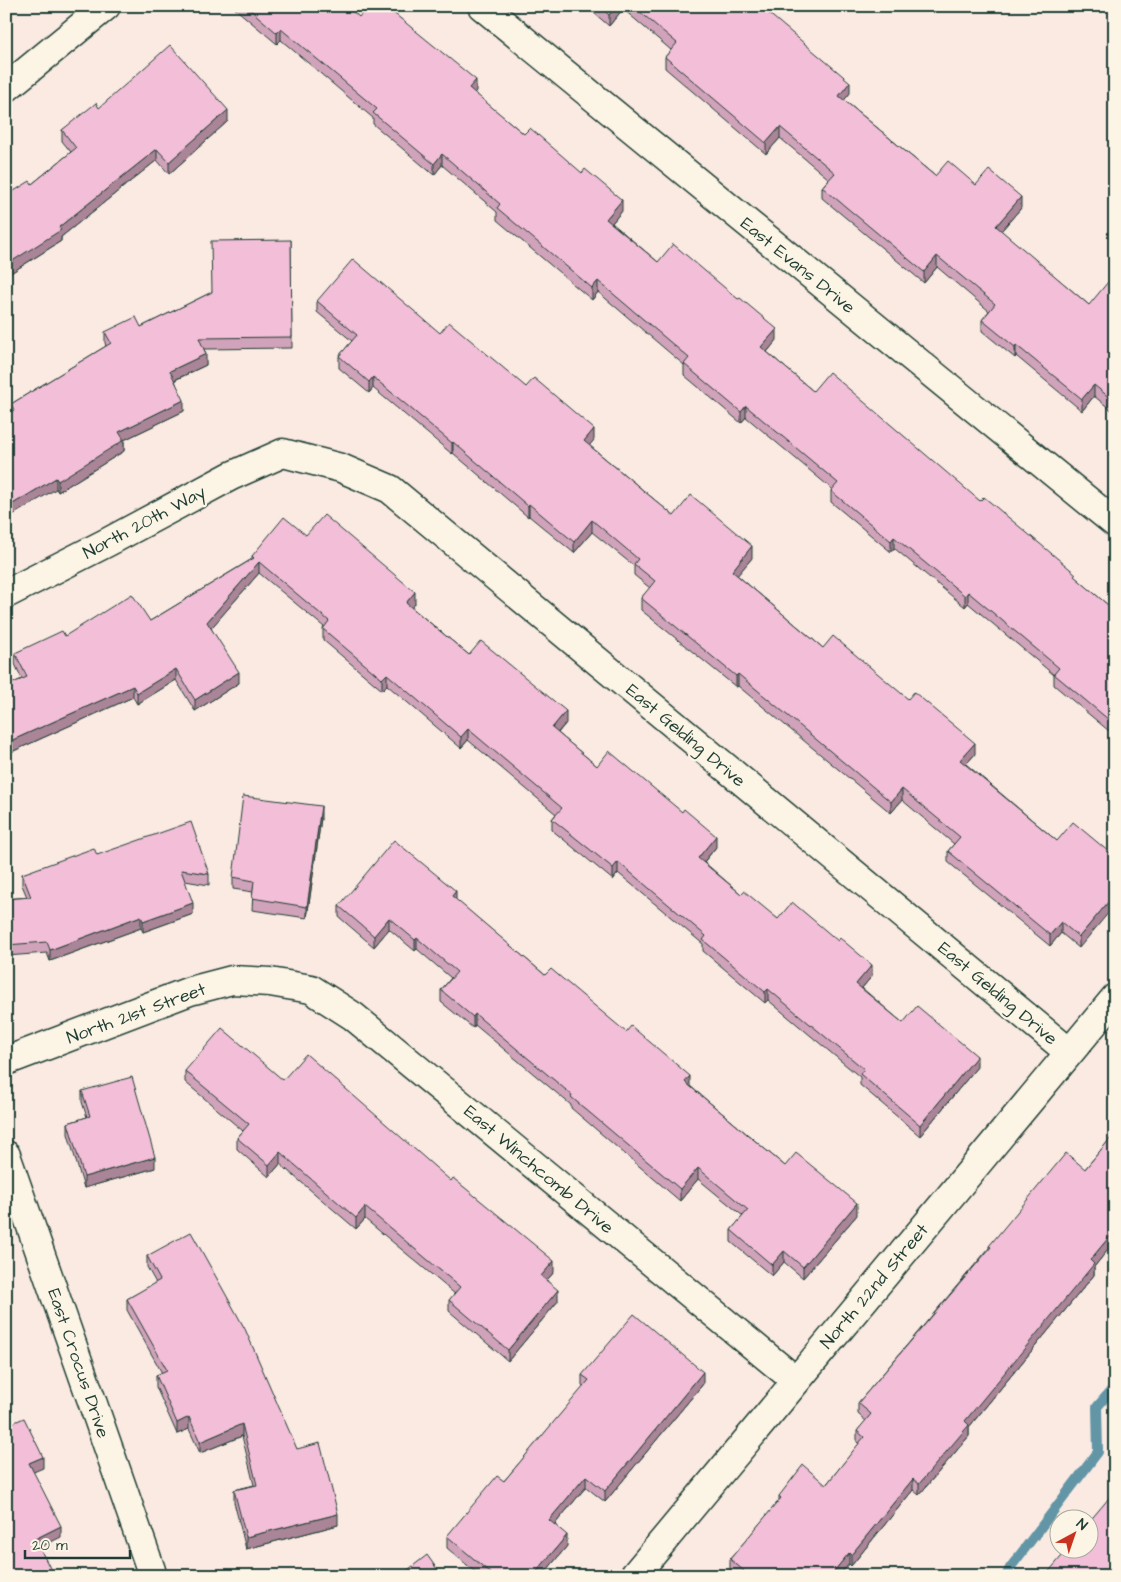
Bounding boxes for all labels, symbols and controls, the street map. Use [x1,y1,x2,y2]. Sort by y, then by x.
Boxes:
street label: East Evans Drive [735,211,861,320]
street label: North 20th Way [78,479,211,566]
street label: East Gelding Drive [620,678,751,794]
street label: East Gelding Drive [932,936,1063,1052]
street label: North 21st Street [63,976,210,1050]
street label: East Winchcomb Drive [458,1099,619,1240]
street label: North 22nd Street [815,1218,935,1354]
street label: East Crocus Drive [41,1285,116,1441]
north arrow [1048,1510,1098,1560]
text: N [1072,1514,1092,1535]
scale bar [25,1527,130,1559]
text: 20 m [32,1535,68,1556]

